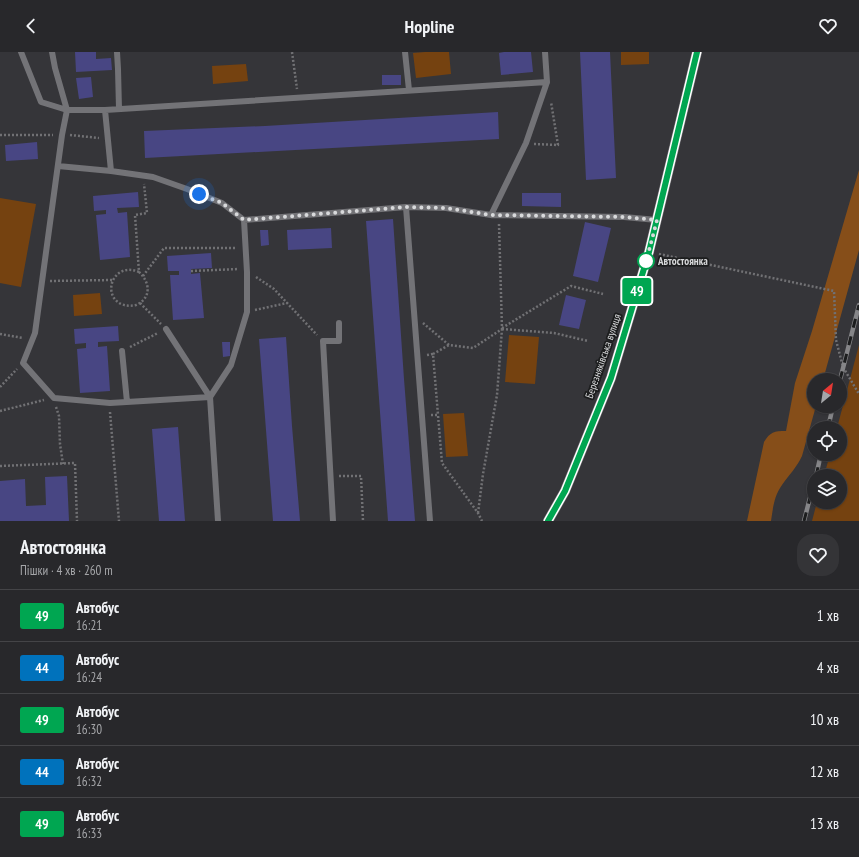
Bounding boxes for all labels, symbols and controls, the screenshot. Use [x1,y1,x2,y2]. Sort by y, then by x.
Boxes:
icon: back [20,15,42,37]
text: Hopline [405,15,454,38]
icon: heart [817,15,839,37]
your location [189,184,209,204]
marker: Автостоянка [637,252,655,270]
place label: Автостоянка [657,254,708,268]
line badge: 49 [619,278,655,304]
text: 49 [630,282,644,300]
street label: Березняківська вулиця [582,312,624,400]
north arrow [807,373,847,413]
map controls [807,373,847,509]
button: locate [807,421,847,461]
button: layers [807,469,847,509]
button: heart [797,534,839,576]
text: Автостоянка [20,535,106,559]
text: Пішки · 4 хв · 260 m [20,562,113,579]
text: Автобус [76,598,119,617]
text: 1 хв [817,606,839,625]
text: 49 [35,607,49,625]
text: 16:21 [76,617,102,634]
text: Автобус [76,650,119,669]
text: 4 хв [817,658,839,677]
text: 44 [35,659,49,677]
text: 16:24 [76,669,102,686]
text: Автобус [76,702,119,721]
text: 10 хв [810,710,839,729]
text: 49 [35,711,49,729]
text: 16:30 [76,721,102,738]
text: Автобус [76,754,119,773]
text: 12 хв [810,762,839,781]
text: 44 [35,763,49,781]
text: 16:32 [76,773,102,790]
text: Автобус [76,806,119,825]
text: 13 хв [810,814,839,833]
text: 49 [35,815,49,833]
text: 16:33 [76,825,102,842]

